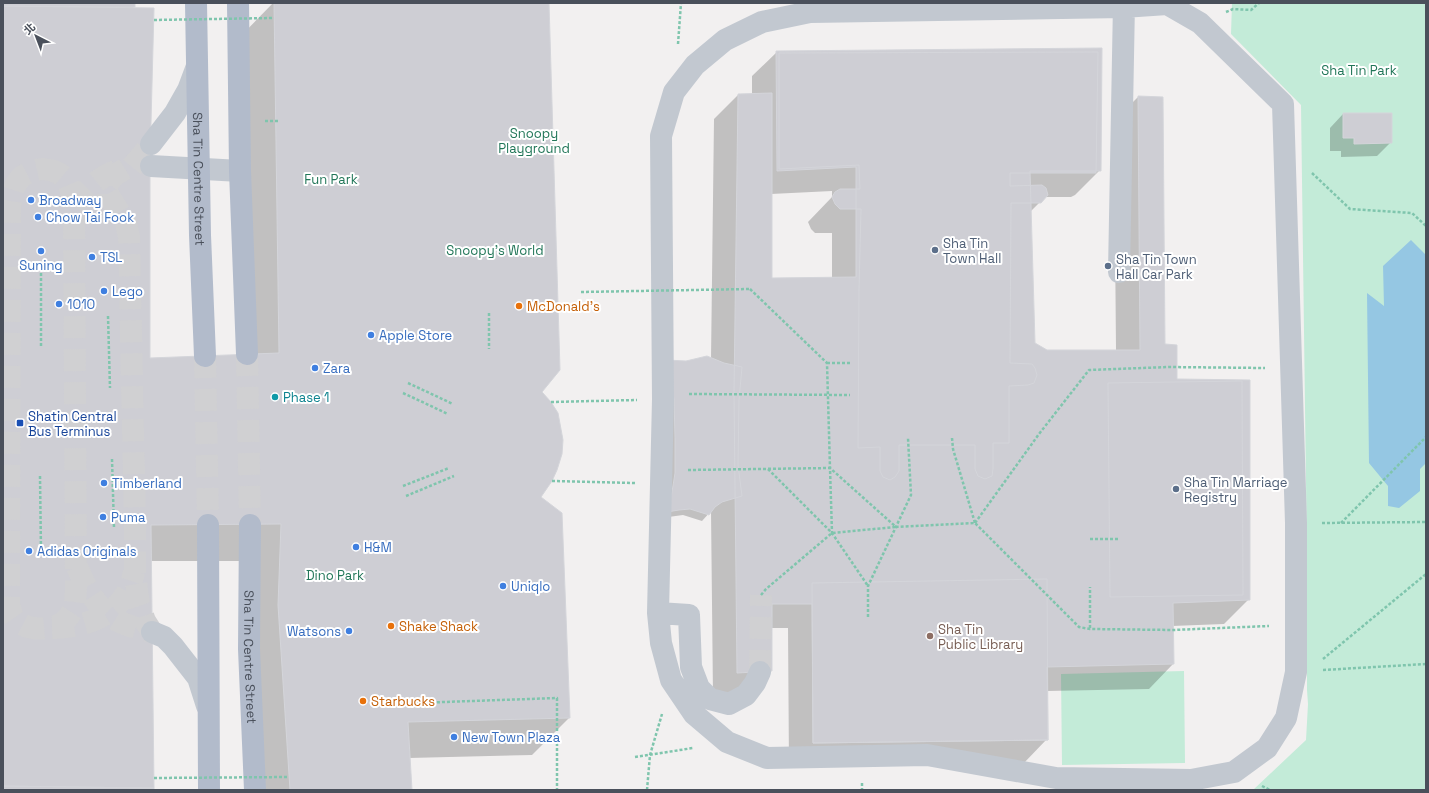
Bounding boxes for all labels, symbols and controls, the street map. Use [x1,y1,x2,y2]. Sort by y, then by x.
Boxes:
north arrow [16,16,56,56]
text: 北 [21,20,38,37]
park label: Sha Tin Park [1321,62,1397,79]
street label: Sha Tin Centre Street [189,112,209,246]
park label: Snoopy Playground [498,125,570,157]
park label: Fun Park [304,171,358,188]
place label: Broadway [39,192,102,209]
marker: Broadway [26,195,36,205]
place label: Chow Tai Fook [46,209,134,226]
marker: Chow Tai Fook [33,212,43,222]
place label: Sha Tin Town Hall [943,235,1001,267]
park label: Snoopy's World [446,242,544,259]
marker: Sha Tin Town Hall [930,245,940,255]
marker: Suning [36,246,46,256]
place label: TSL [100,249,122,266]
place label: Sha Tin Town Hall Car Park [1116,251,1197,283]
marker: TSL [87,252,97,262]
place label: Suning [19,257,63,274]
marker: Sha Tin Town Hall Car Park [1103,261,1113,271]
place label: Lego [112,283,143,300]
marker: Lego [99,286,109,296]
place label: 1O1O [67,296,95,313]
place label: McDonald's [527,298,600,315]
marker: 1O1O [54,299,64,309]
marker: McDonald's [514,301,524,311]
place label: Apple Store [379,327,452,344]
marker: Apple Store [366,330,376,340]
place label: Zara [323,360,351,377]
marker: Zara [310,363,320,373]
place label: Phase 1 [283,389,330,406]
marker: Phase 1 [270,392,280,402]
place label: Shatin Central Bus Terminus [28,408,117,440]
marker: Shatin Central Bus Terminus [15,418,25,428]
place label: Sha Tin Marriage Registry [1184,474,1288,506]
place label: Timberland [112,475,182,492]
marker: Timberland [99,478,109,488]
marker: Sha Tin Marriage Registry [1171,484,1181,494]
place label: Puma [111,509,146,526]
marker: Puma [98,512,108,522]
place label: H&M [364,539,392,556]
marker: H&M [351,542,361,552]
place label: Adidas Originals [37,543,137,560]
marker: Adidas Originals [24,546,34,556]
park label: Dino Park [306,567,364,584]
place label: Uniqlo [511,578,550,595]
marker: Uniqlo [498,581,508,591]
street label: Sha Tin Centre Street [240,590,261,724]
place label: Shake Shack [399,618,478,635]
marker: Shake Shack [386,621,396,631]
place label: Sha Tin Public Library [938,621,1023,653]
place label: Watsons [287,623,341,640]
marker: Watsons [344,626,354,636]
marker: Sha Tin Public Library [925,631,935,641]
place label: Starbucks [371,693,435,710]
marker: Starbucks [358,696,368,706]
place label: New Town Plaza [462,729,561,746]
marker: New Town Plaza [449,732,459,742]

